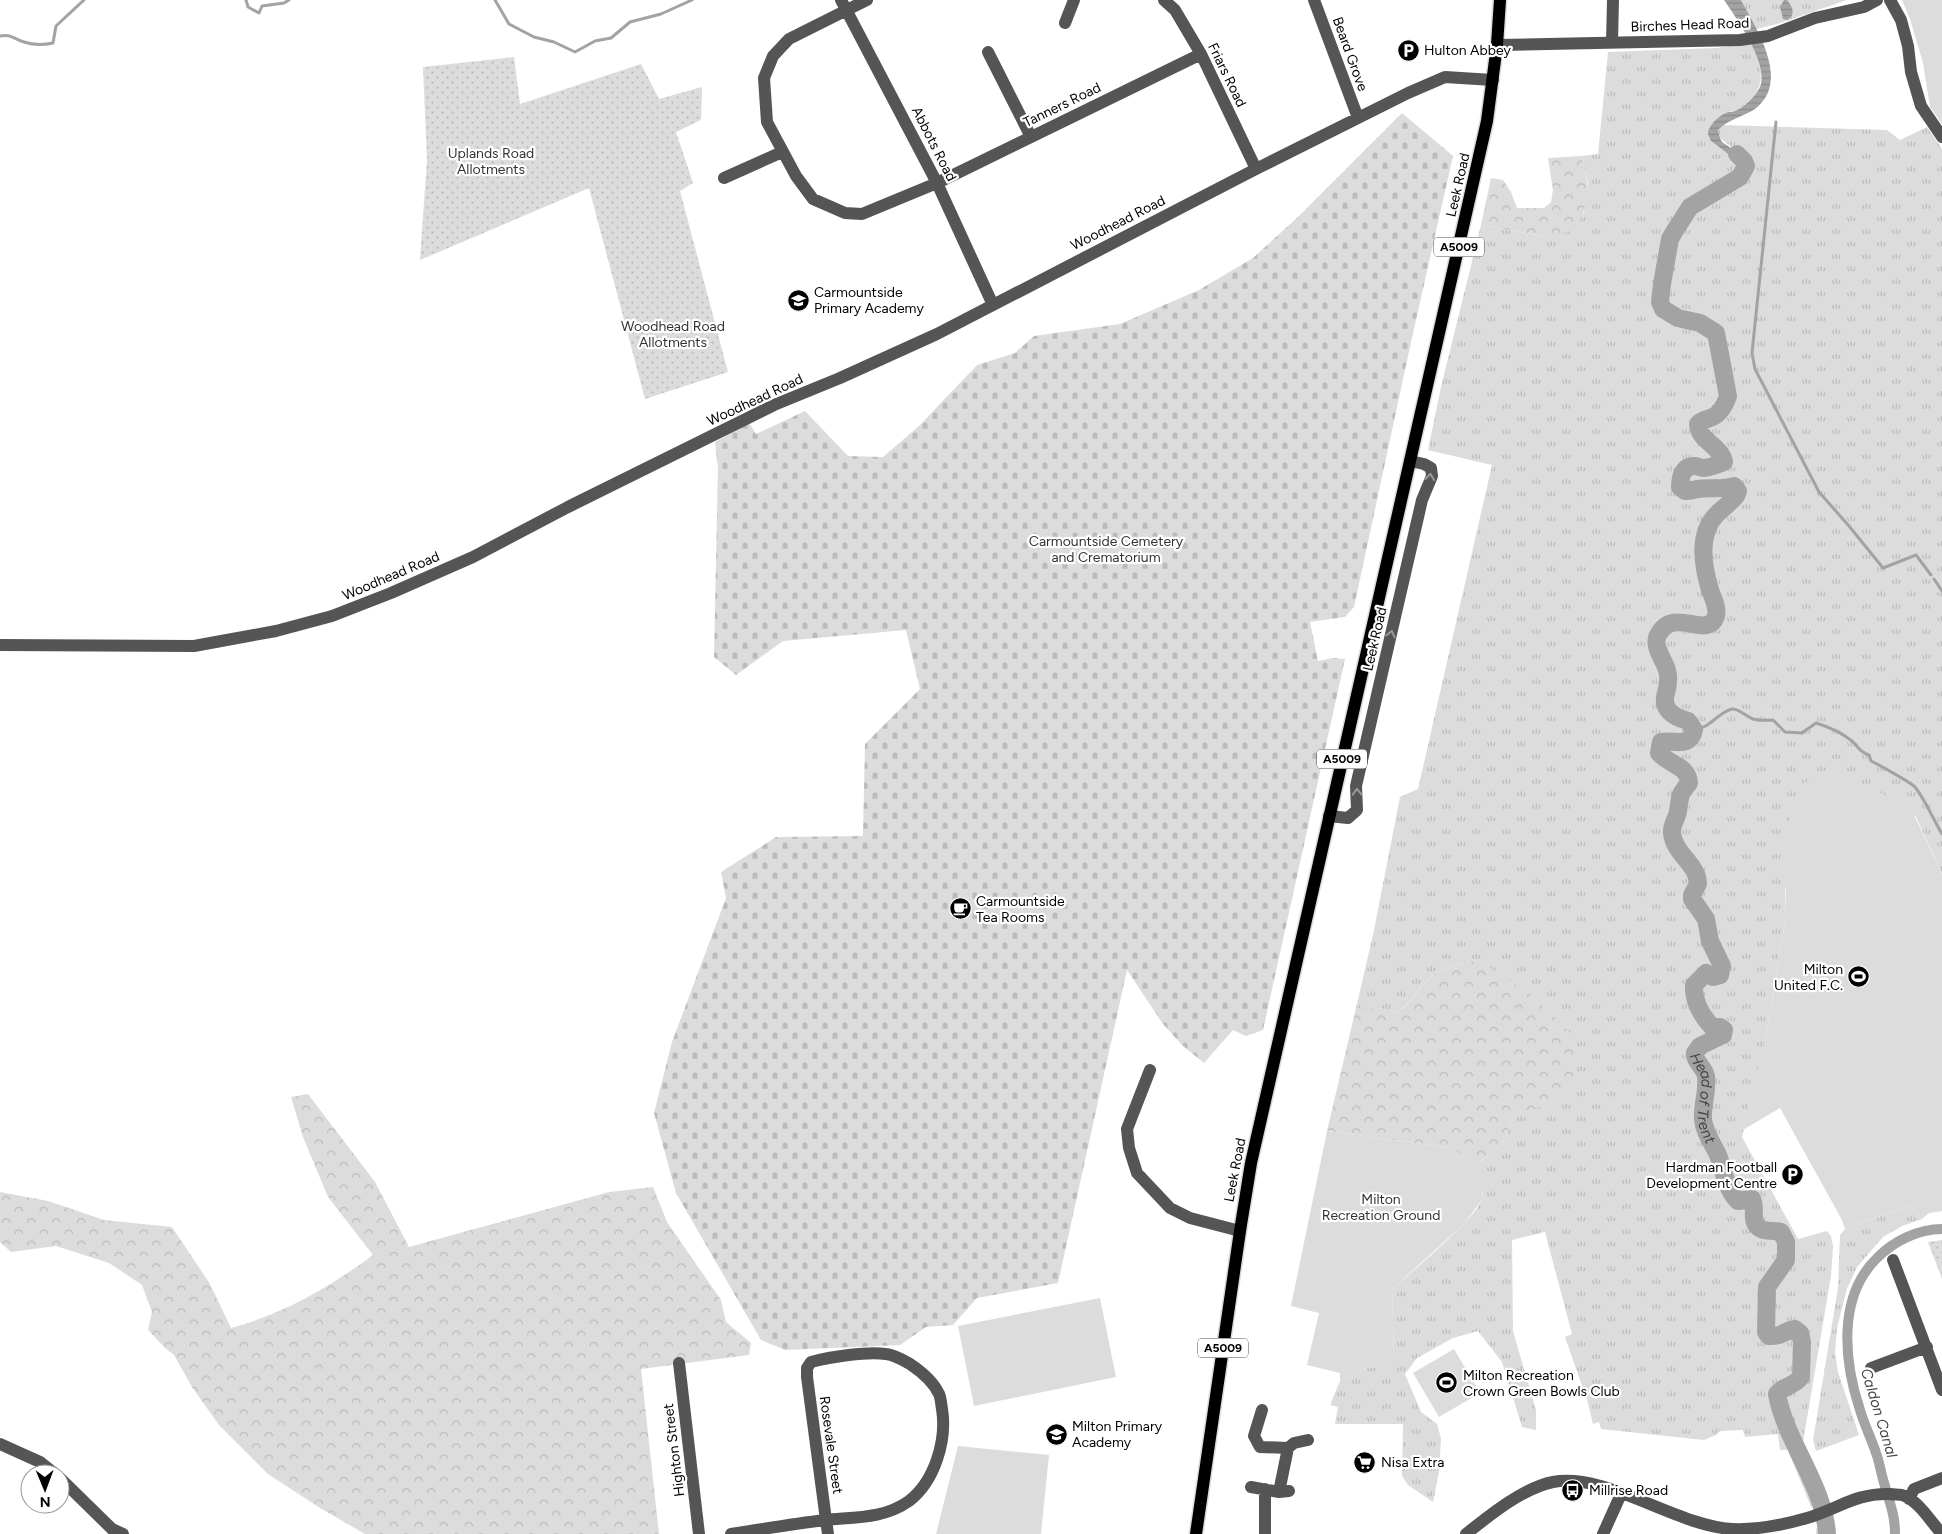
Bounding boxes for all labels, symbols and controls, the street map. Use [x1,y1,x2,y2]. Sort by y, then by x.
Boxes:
street label: Birches Head Road [1630,14,1750,36]
street label: Beard Grove [1329,15,1371,94]
parking icon: Hulton Abbey [1396,38,1420,62]
street label: Friars Road [1204,40,1250,110]
place label: Hulton Abbey [1424,42,1511,59]
street label: Tanners Road [1020,79,1104,131]
street label: Abbots Road [908,104,960,184]
park label: Uplands Road Allotments [448,145,534,178]
street label: Leek Road [1442,151,1474,219]
street label: Woodhead Road [1068,192,1168,254]
road number: A5009 [1434,238,1484,256]
place label: Carmountside Primary Academy [814,284,924,317]
school or university icon: Carmountside Primary Academy [786,288,810,312]
park label: Woodhead Road Allotments [621,318,725,351]
street label: Woodhead Road [704,370,806,430]
one-way arrow [1424,472,1435,480]
park label: Carmountside Cemetery and Crematorium [1029,533,1184,566]
street label: Woodhead Road [340,548,442,604]
street label: Leek Road [1359,605,1391,673]
one-way arrow [1385,629,1396,638]
road number: A5009 [1317,750,1367,769]
one-way arrow [1352,788,1362,796]
place label: Carmountside Tea Rooms [976,893,1065,926]
cafe icon: Carmountside Tea Rooms [948,897,972,921]
place label: Milton United F.C. [1774,961,1843,994]
sports icon: Milton United F.C. [1847,965,1871,989]
water label: Head of Trent [1686,1050,1720,1147]
street label: Leek Road [1220,1136,1250,1204]
place label: Hardman Football Development Centre [1646,1159,1777,1192]
parking icon: Hardman Football Development Centre [1781,1163,1805,1187]
park label: Milton Recreation Ground [1322,1191,1440,1224]
road number: A5009 [1198,1339,1248,1358]
water label: Caldon Canal [1857,1366,1901,1461]
place label: Milton Recreation Crown Green Bowls Club [1463,1367,1620,1400]
sports icon: Milton Recreation Crown Green Bowls Club [1435,1371,1459,1395]
street label: Rosevale Street [816,1395,846,1495]
street label: Highton Street [660,1402,688,1498]
place label: Milton Primary Academy [1072,1418,1163,1451]
school or university icon: Milton Primary Academy [1044,1422,1068,1446]
supermarket icon: Nisa Extra [1353,1450,1377,1474]
place label: Nisa Extra [1381,1454,1444,1471]
north arrow [20,1464,70,1514]
bus stop icon: Millrise Road [1561,1478,1585,1502]
place label: Millrise Road [1589,1482,1668,1499]
text: N [40,1493,51,1510]

